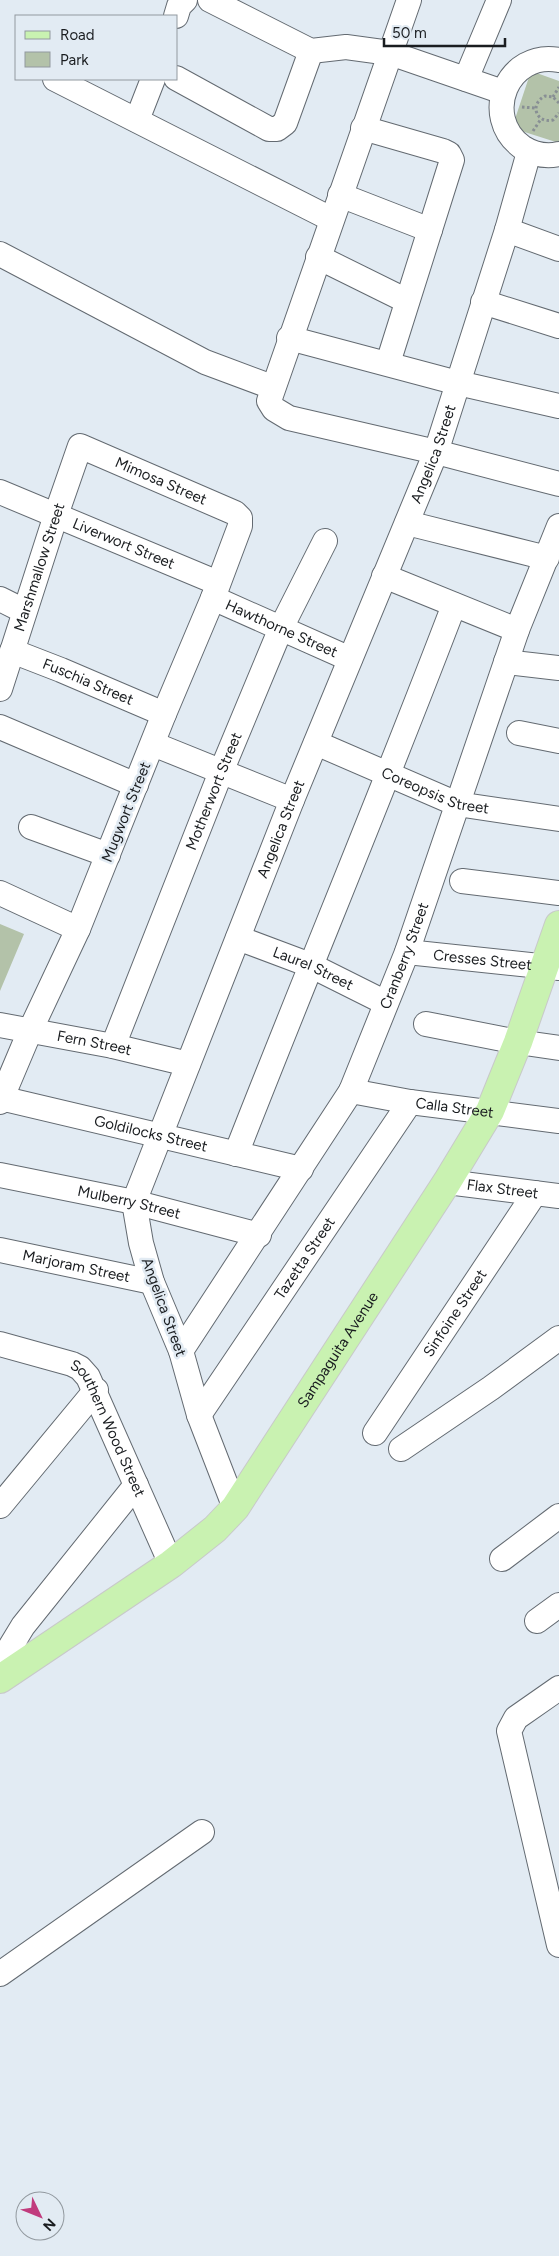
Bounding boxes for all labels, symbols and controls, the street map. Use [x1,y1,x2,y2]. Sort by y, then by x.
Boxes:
legend [15,15,178,80]
scale bar [384,15,505,47]
text: 50 m [392,24,427,42]
text: Road [60,26,95,44]
text: Park [60,51,89,69]
street label: Angelica Street [407,402,460,506]
street label: Mimosa Street [112,453,210,509]
street label: Marshmallow Street [10,500,69,634]
street label: Liverwort Street [70,514,178,573]
street label: Hawthorne Street [223,596,341,661]
street label: Fuschia Street [40,655,136,709]
street label: Motherwort Street [182,729,246,853]
street label: Mugwort Street [98,759,154,865]
street label: Coreopsis Street [379,763,490,818]
street label: Angelica Street [253,777,308,881]
street label: Cranberry Street [376,900,432,1012]
street label: Laurel Street [270,943,357,994]
street label: Cresses Street [432,946,533,974]
street label: Fern Street [56,1027,134,1059]
street label: Calla Street [415,1094,495,1122]
street label: Goldilocks Street [92,1112,210,1156]
street label: Flax Street [466,1176,540,1202]
street label: Mulberry Street [76,1182,183,1223]
street label: Tazetta Street [271,1213,339,1303]
street label: Marjoram Street [21,1246,132,1286]
street label: Angelica Street [138,1255,190,1359]
street label: Sinfoine Street [419,1266,491,1360]
street label: Sampaguita Avenue [294,1288,382,1411]
street label: Southern Wood Street [68,1356,149,1500]
north arrow [15,2191,65,2241]
text: N [39,2215,59,2234]

